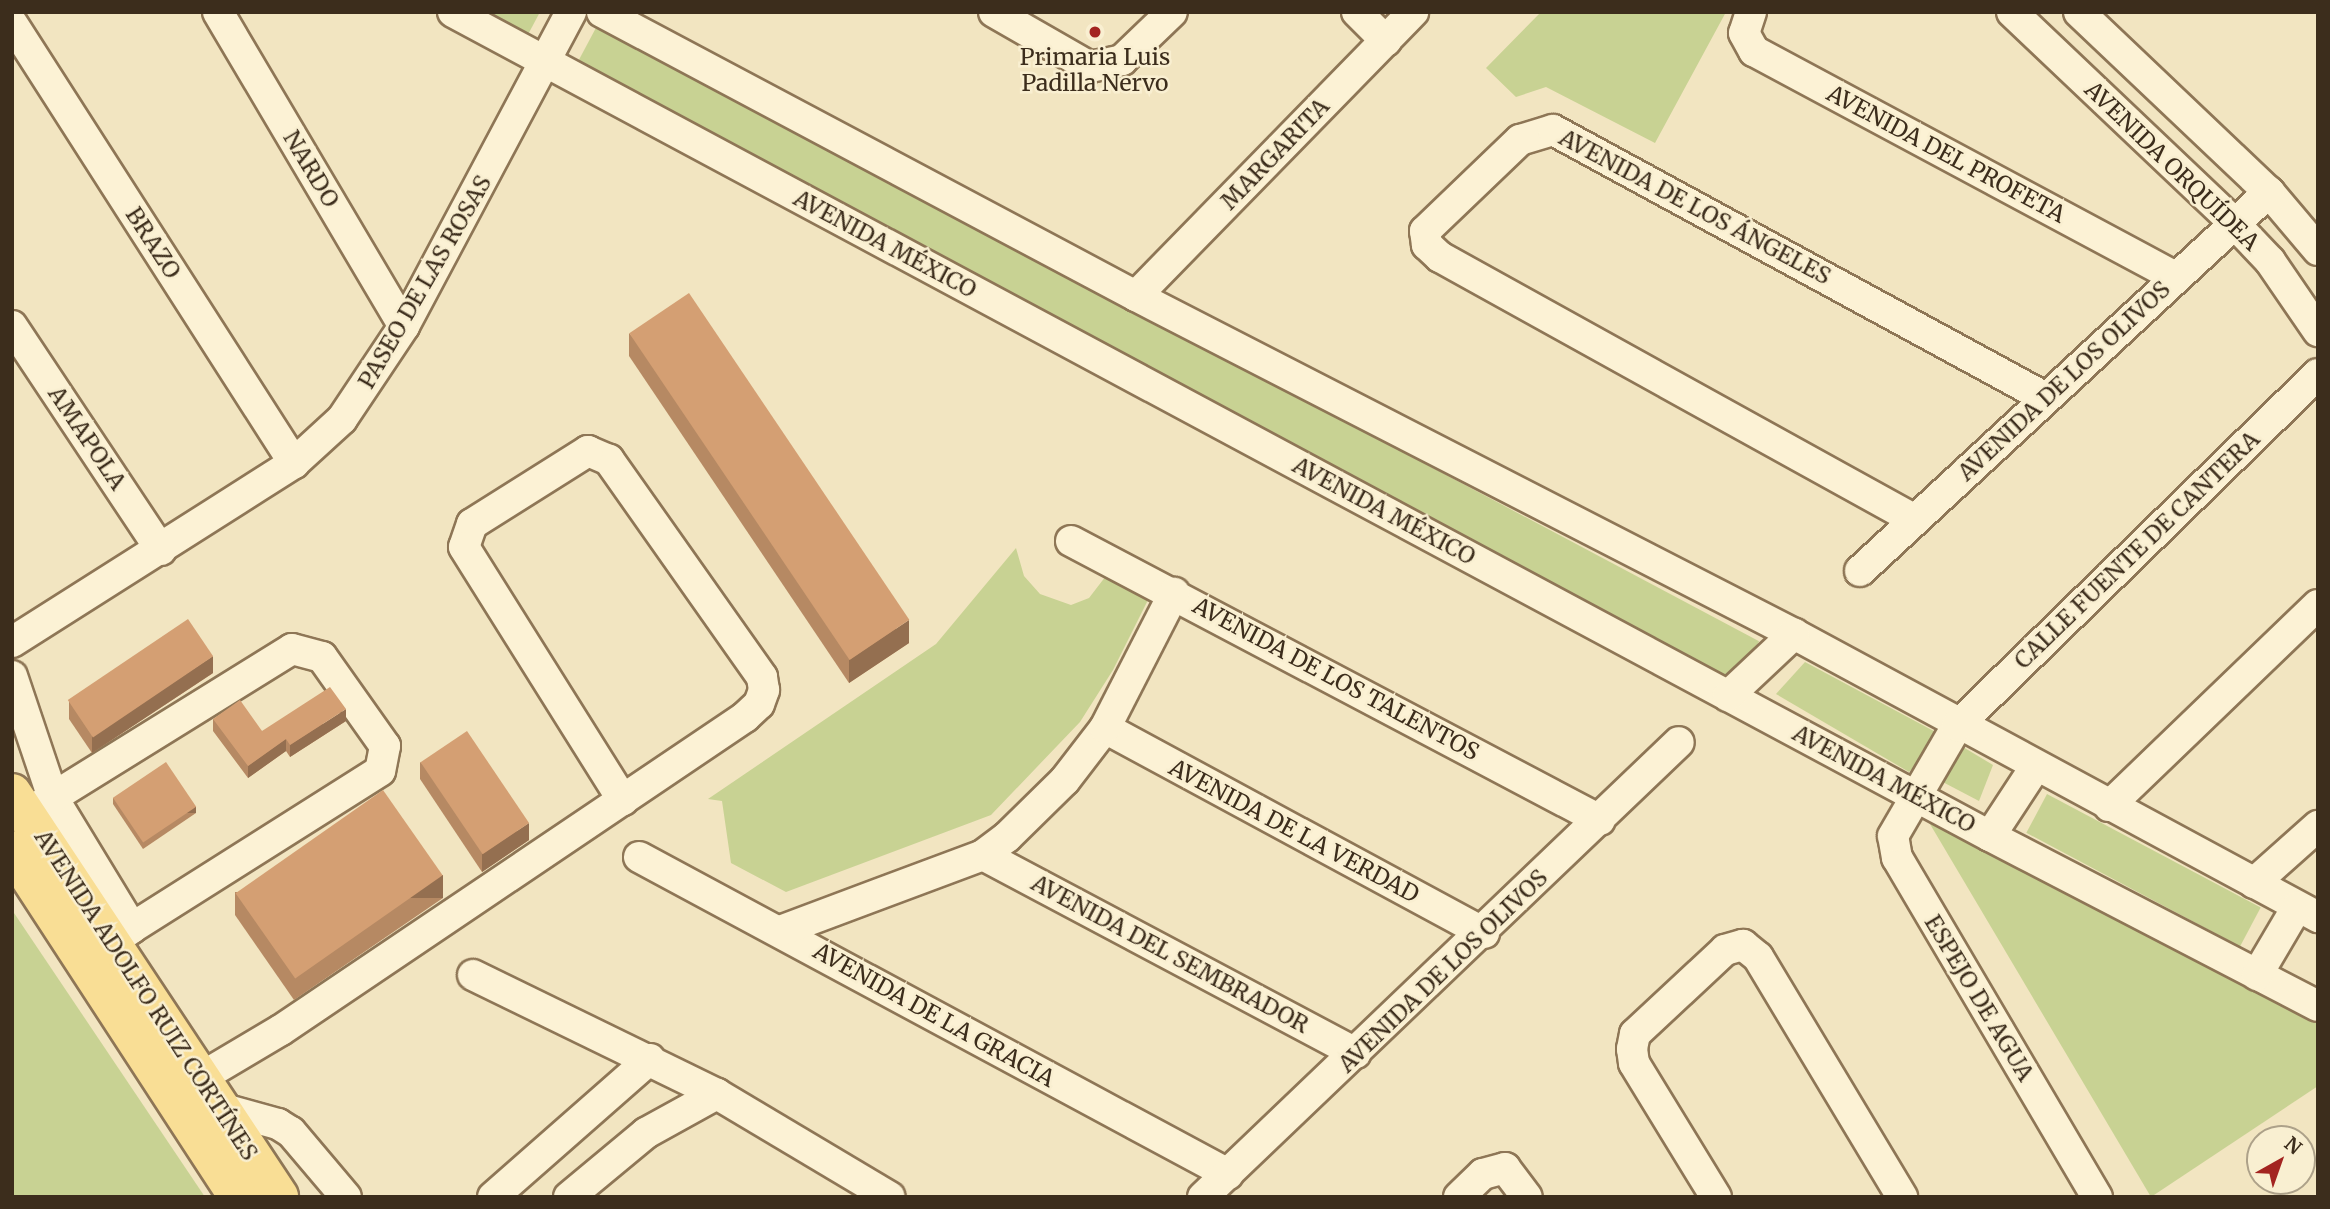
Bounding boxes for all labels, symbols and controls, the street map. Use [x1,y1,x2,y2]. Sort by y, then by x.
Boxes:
marker: Primaria Luis Padilla Nervo [1087,24,1103,40]
place label: Primaria Luis Padilla Nervo [1020,43,1170,97]
street label: AVENIDA ORQUÍDEA [2079,76,2265,256]
street label: AVENIDA DEL PROFETA [1822,79,2070,229]
street label: MARGARITA [1215,93,1335,215]
street label: AVENIDA DE LOS ÁNGELES [1555,124,1835,290]
street label: NARDO [277,126,345,212]
street label: PASEO DE LAS ROSAS [353,171,497,393]
street label: AVENIDA MÉXICO [789,184,981,304]
street label: BRAZO [120,202,186,284]
street label: AVENIDA DE LOS OLIVOS [1952,275,2176,487]
street label: AMAPOLA [42,381,132,495]
street label: CALLE FUENTE DE CANTERA [2009,425,2265,675]
street label: AVENIDA MÉXICO [1288,451,1480,571]
street label: AVENIDA DE LOS TALENTOS [1188,592,1484,766]
street label: AVENIDA MÉXICO [1788,719,1980,839]
street label: AVENIDA DE LA VERDAD [1164,753,1424,909]
street label: AVENIDA ADOLFO RUIZ CORTÍNES [29,825,263,1165]
street label: AVENIDA DE LOS OLIVOS [1333,864,1553,1078]
street label: AVENIDA DEL SEMBRADOR [1027,869,1313,1039]
street label: ESPEJO DE AGUA [1919,910,2039,1086]
street label: AVENIDA DE LA GRACIA [809,937,1059,1093]
north arrow [2246,1125,2316,1195]
text: N [2280,1131,2307,1159]

